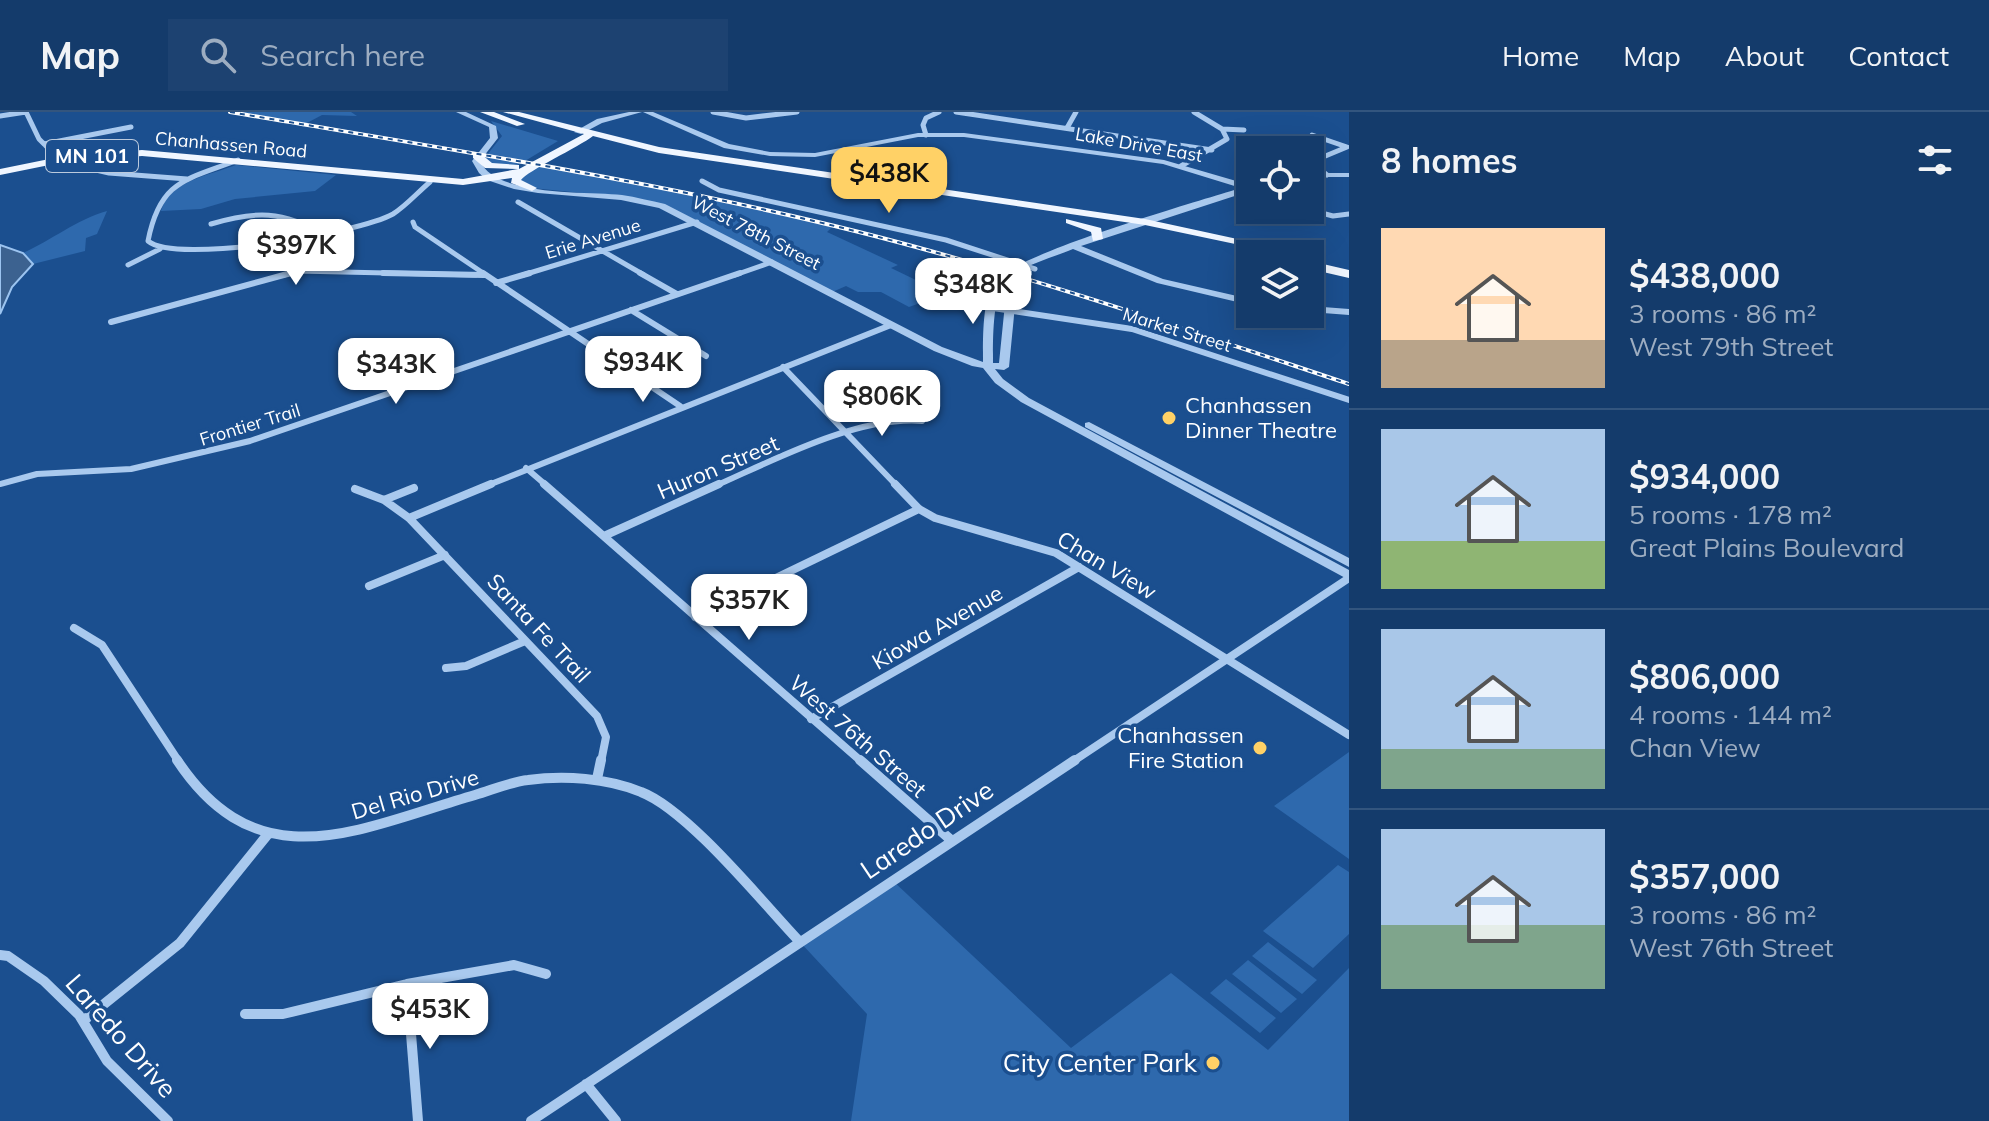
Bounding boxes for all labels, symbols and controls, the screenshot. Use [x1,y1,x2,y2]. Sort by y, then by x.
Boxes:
search box [168,19,728,91]
text: Map [40,31,120,79]
icon: search [196,33,240,77]
text: Search here [260,36,425,74]
text: Home [1502,38,1579,73]
text: Map [1623,38,1681,73]
text: About [1725,38,1804,73]
text: Contact [1848,38,1949,73]
street label: Lake Drive East [1074,122,1204,167]
street label: Chanhassen Road [154,126,308,163]
map controls [1236,136,1324,328]
button: locate [1236,136,1324,224]
icon: filters [1913,138,1957,182]
text: 8 homes [1381,139,1518,182]
road number: MN 101 [46,140,138,172]
pin: $438K [833,147,945,215]
text: $438K [849,156,929,189]
street label: West 78th Street [688,190,824,275]
street label: Erie Avenue [542,213,643,264]
pin: $397K [240,219,352,287]
text: $397K [256,228,336,261]
button: layers [1236,240,1324,328]
text: $438,000 [1629,254,1780,297]
pin: $348K [917,258,1029,326]
icon: home [1445,260,1541,356]
text: $348K [933,267,1013,300]
text: 3 rooms · 86 m² [1629,297,1816,330]
street label: Market Street [1120,302,1234,357]
text: West 79th Street [1629,330,1833,363]
pin: $934K [587,336,699,404]
pin: $343K [340,338,452,406]
text: $934K [603,345,683,378]
text: $343K [356,347,436,380]
pin: $806K [826,370,938,438]
text: $806K [842,379,922,412]
place label: Chanhassen Dinner Theatre [1185,391,1337,444]
street label: Frontier Trail [197,398,303,451]
marker: Chanhassen Dinner Theatre [1160,409,1178,427]
street label: Huron Street [653,429,783,505]
text: $934,000 [1629,455,1780,498]
icon: home [1445,461,1541,557]
text: 5 rooms · 178 m² [1629,498,1832,531]
street label: Chan View [1052,524,1162,606]
text: Great Plains Boulevard [1629,531,1904,564]
street label: Santa Fe Trail [481,568,597,688]
pin: $357K [693,574,805,642]
street label: Kiowa Avenue [867,578,1007,676]
text: $357K [709,583,789,616]
text: $806,000 [1629,655,1780,698]
icon: home [1445,661,1541,757]
street label: West 76th Street [784,669,933,803]
text: 4 rooms · 144 m² [1629,698,1832,731]
place label: Chanhassen Fire Station [1117,721,1244,774]
text: Chan View [1629,731,1761,764]
marker: Chanhassen Fire Station [1251,739,1269,757]
street label: Del Rio Drive [348,762,482,826]
street label: Laredo Drive [854,773,999,886]
text: $357,000 [1629,855,1780,898]
icon: home [1445,861,1541,957]
text: 3 rooms · 86 m² [1629,898,1816,931]
text: West 76th Street [1629,931,1833,964]
street label: Laredo Drive [59,967,184,1104]
pin: $453K [374,983,486,1051]
text: $453K [390,992,470,1025]
place label: City Center Park [1003,1046,1198,1079]
marker: City Center Park [1204,1054,1222,1072]

